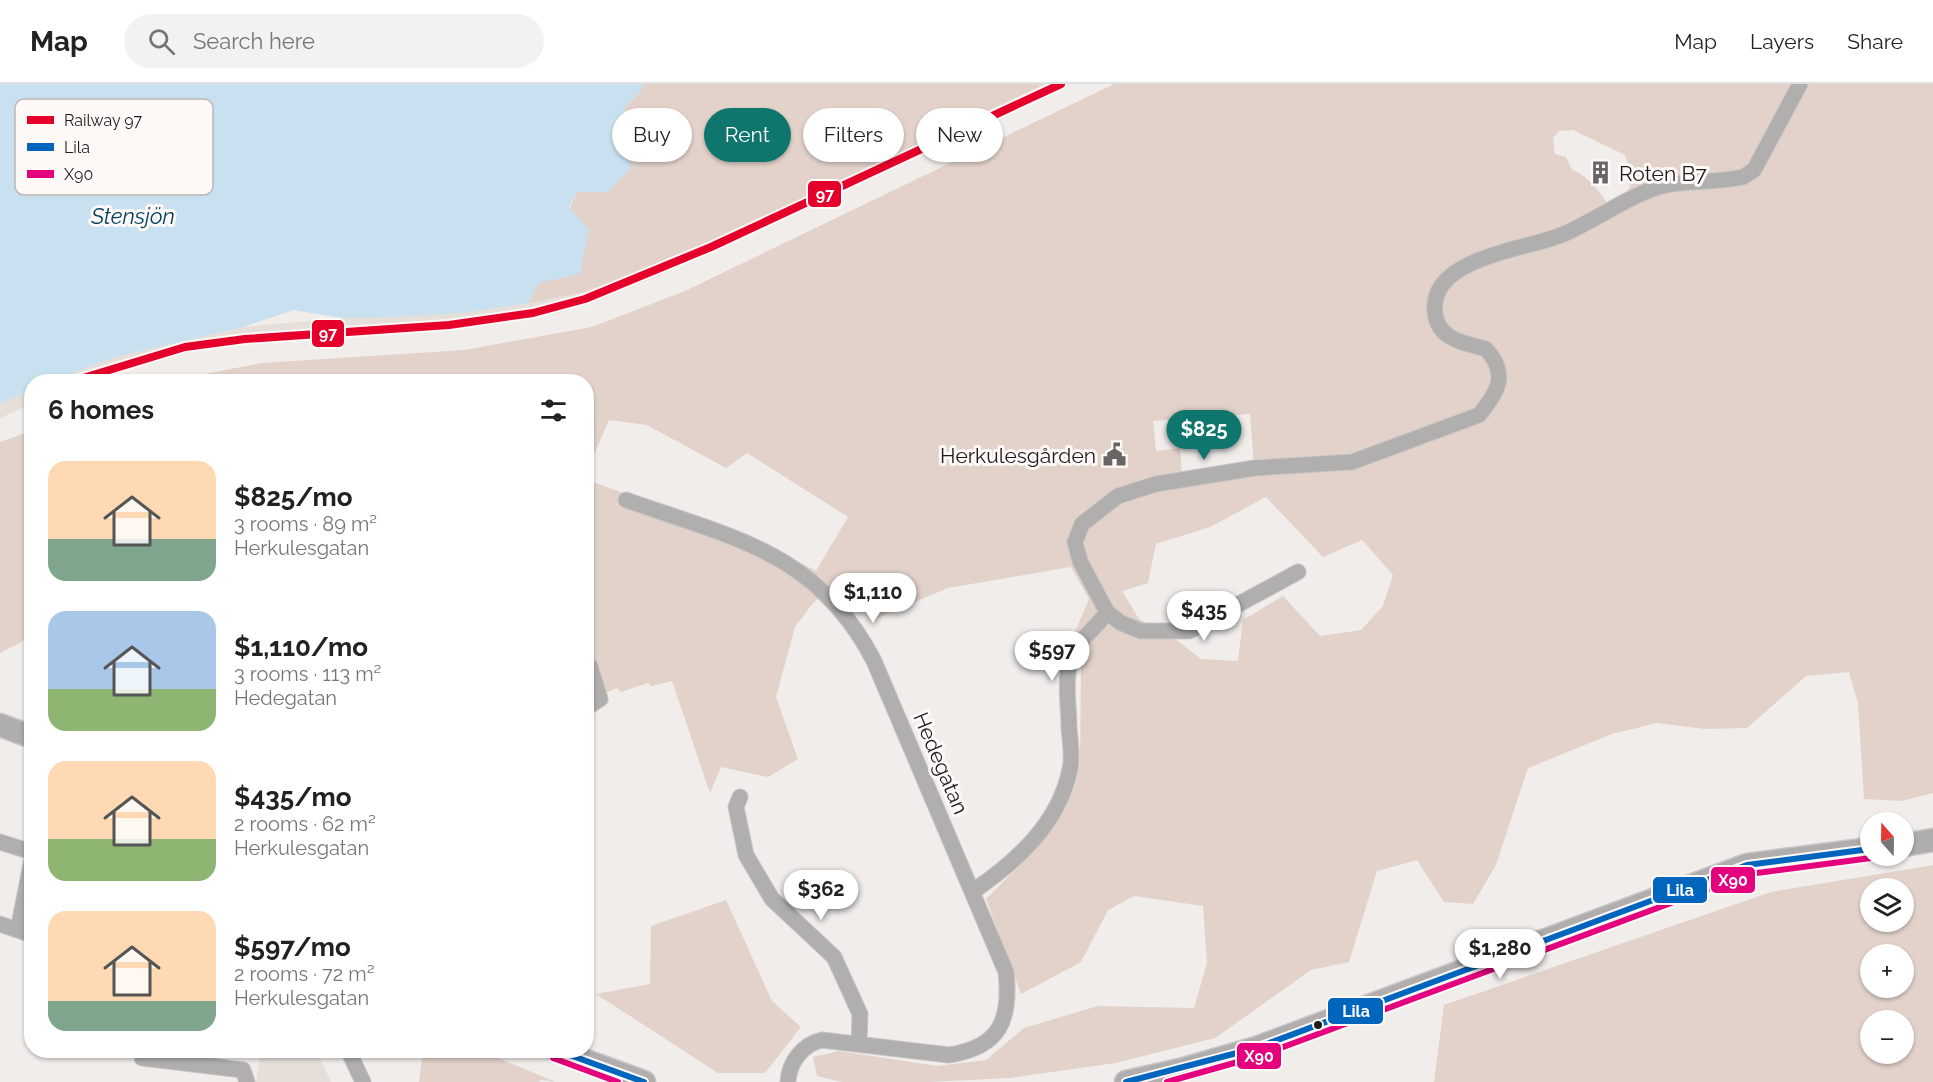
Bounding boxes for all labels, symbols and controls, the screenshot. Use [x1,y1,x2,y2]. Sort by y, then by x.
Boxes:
search box [124,14,544,68]
text: Map [30,25,88,58]
icon: search [145,25,178,58]
text: Search here [193,28,315,54]
text: Map [1674,29,1717,54]
text: Layers [1750,29,1814,54]
text: Share [1847,29,1903,54]
legend [15,99,213,195]
chip: Buy [612,108,692,162]
chip: Rent [704,108,791,162]
chip: Filters [803,108,904,162]
chip: New [916,108,1003,162]
text: Railway 97 [64,111,142,130]
text: Lila [64,138,90,157]
building icon: Roten B7 [1588,160,1614,186]
place label: Roten B7 [1619,161,1707,186]
text: X90 [64,165,93,184]
line badge: 97 [807,180,842,208]
text: 97 [816,185,834,204]
water label: Stensjön [90,203,175,229]
line badge: 97 [311,319,345,348]
text: 97 [319,324,337,343]
icon: filters [537,394,570,427]
text: 6 homes [48,395,154,425]
pin: $825 [1168,410,1240,461]
text: $825 [1180,417,1228,441]
public building icon: Herkulesgården [1101,442,1127,468]
place label: Herkulesgården [940,443,1096,468]
text: $825/mo [234,482,353,512]
icon: home [96,485,168,557]
text: 3 rooms · 89 m² [234,512,377,536]
text: Herkulesgatan [234,536,369,560]
pin: $1,110 [824,573,922,624]
text: $1,110 [843,580,903,604]
pin: $435 [1168,591,1240,642]
text: $435 [1181,598,1227,622]
pin: $597 [1016,631,1088,682]
text: $1,110/mo [234,632,368,662]
icon: home [96,635,168,707]
text: $597 [1029,638,1075,662]
text: 3 rooms · 113 m² [234,662,381,686]
text: Hedegatan [234,686,337,710]
street label: Hedegatan [908,708,974,818]
text: $435/mo [234,782,352,812]
icon: home [96,785,168,857]
text: 2 rooms · 62 m² [234,812,376,836]
north arrow [1860,812,1914,866]
map controls [1860,812,1914,1064]
text: Herkulesgatan [234,836,369,860]
line badge: X90 [1710,866,1756,894]
pin: $362 [785,870,857,921]
text: X90 [1717,871,1748,890]
line badge: Lila [1652,876,1708,904]
text: $362 [797,877,845,901]
button: layers [1860,878,1914,932]
text: Lila [1666,881,1694,900]
pin: $1,280 [1451,929,1549,980]
text: $597/mo [234,932,351,962]
icon: home [96,935,168,1007]
text: $1,280 [1469,936,1531,960]
button: + [1860,944,1914,998]
text: 2 rooms · 72 m² [234,962,374,986]
text: Herkulesgatan [234,986,369,1010]
line badge: Lila [1327,997,1384,1025]
text: Lila [1342,1002,1370,1021]
button: − [1860,1010,1914,1064]
unlabelled marker [1312,1019,1324,1031]
line badge: X90 [1236,1042,1282,1070]
text: X90 [1243,1047,1274,1066]

